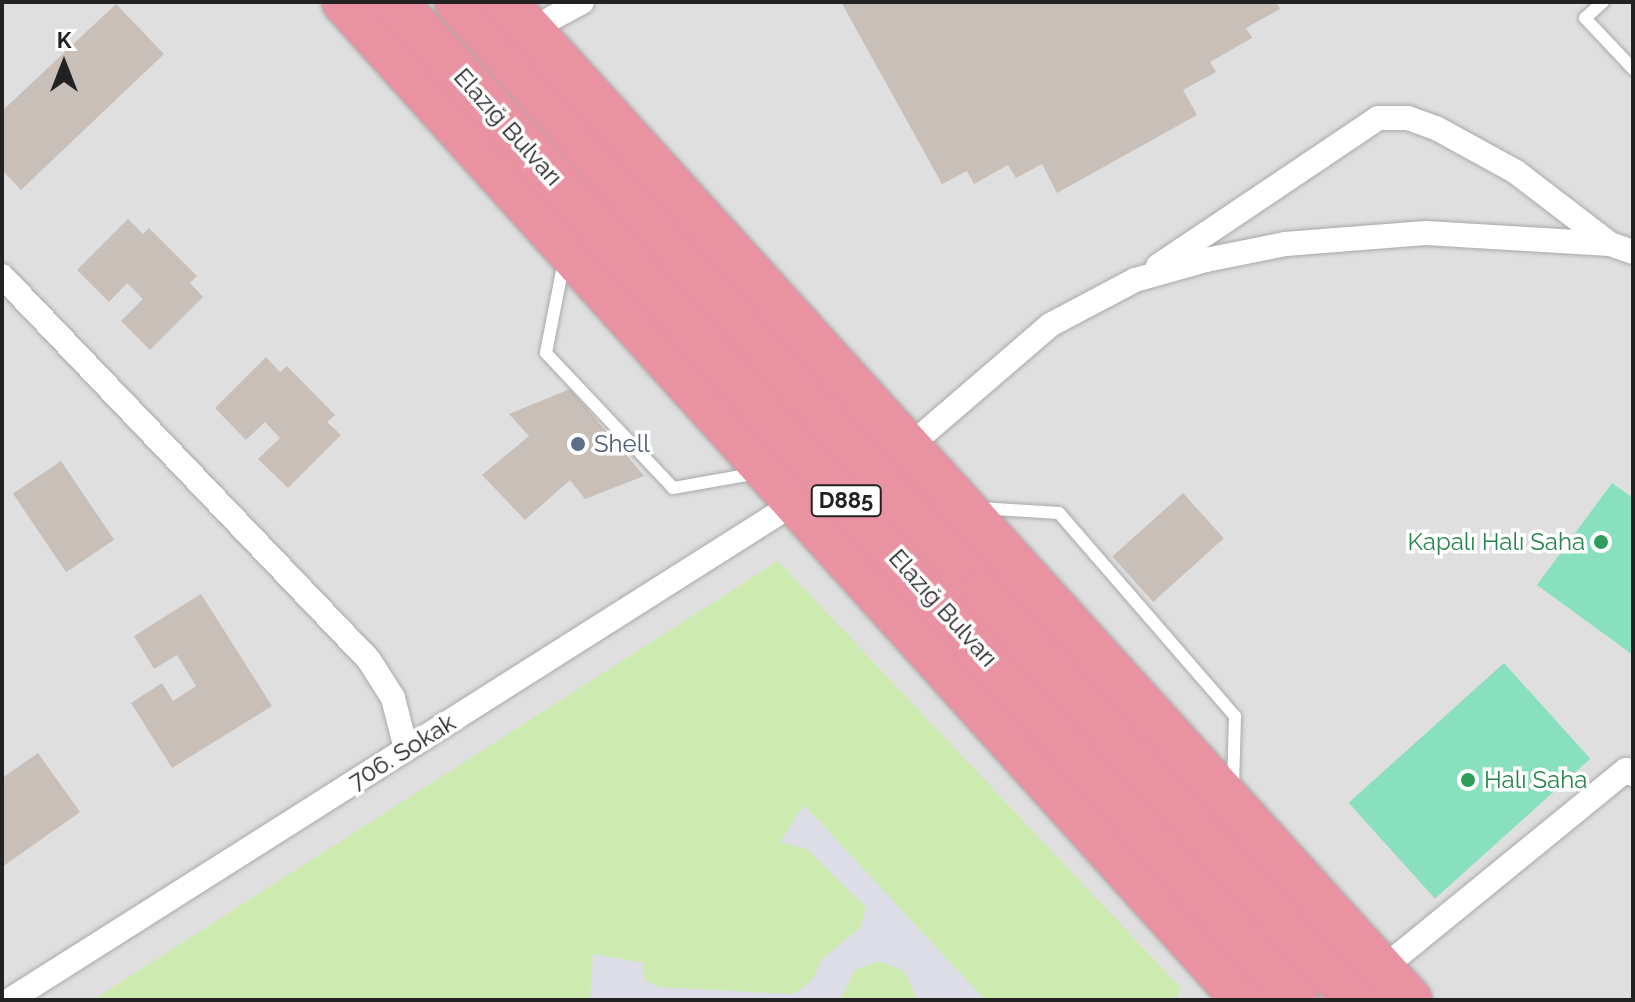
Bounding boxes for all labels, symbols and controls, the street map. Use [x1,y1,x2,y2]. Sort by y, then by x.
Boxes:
north arrow [24,24,104,104]
text: K [57,27,71,53]
street label: Elazığ Bulvarı [448,62,568,192]
place label: Shell [594,430,650,458]
marker: Shell [569,435,587,453]
road number: D885 [810,483,882,519]
place label: Kapalı Halı Saha [1407,528,1585,556]
marker: Kapalı Halı Saha [1592,533,1610,551]
street label: Elazığ Bulvarı [883,543,1003,673]
street label: 706. Sokak [344,708,460,796]
place label: Halı Saha [1484,766,1587,794]
marker: Halı Saha [1459,771,1477,789]

